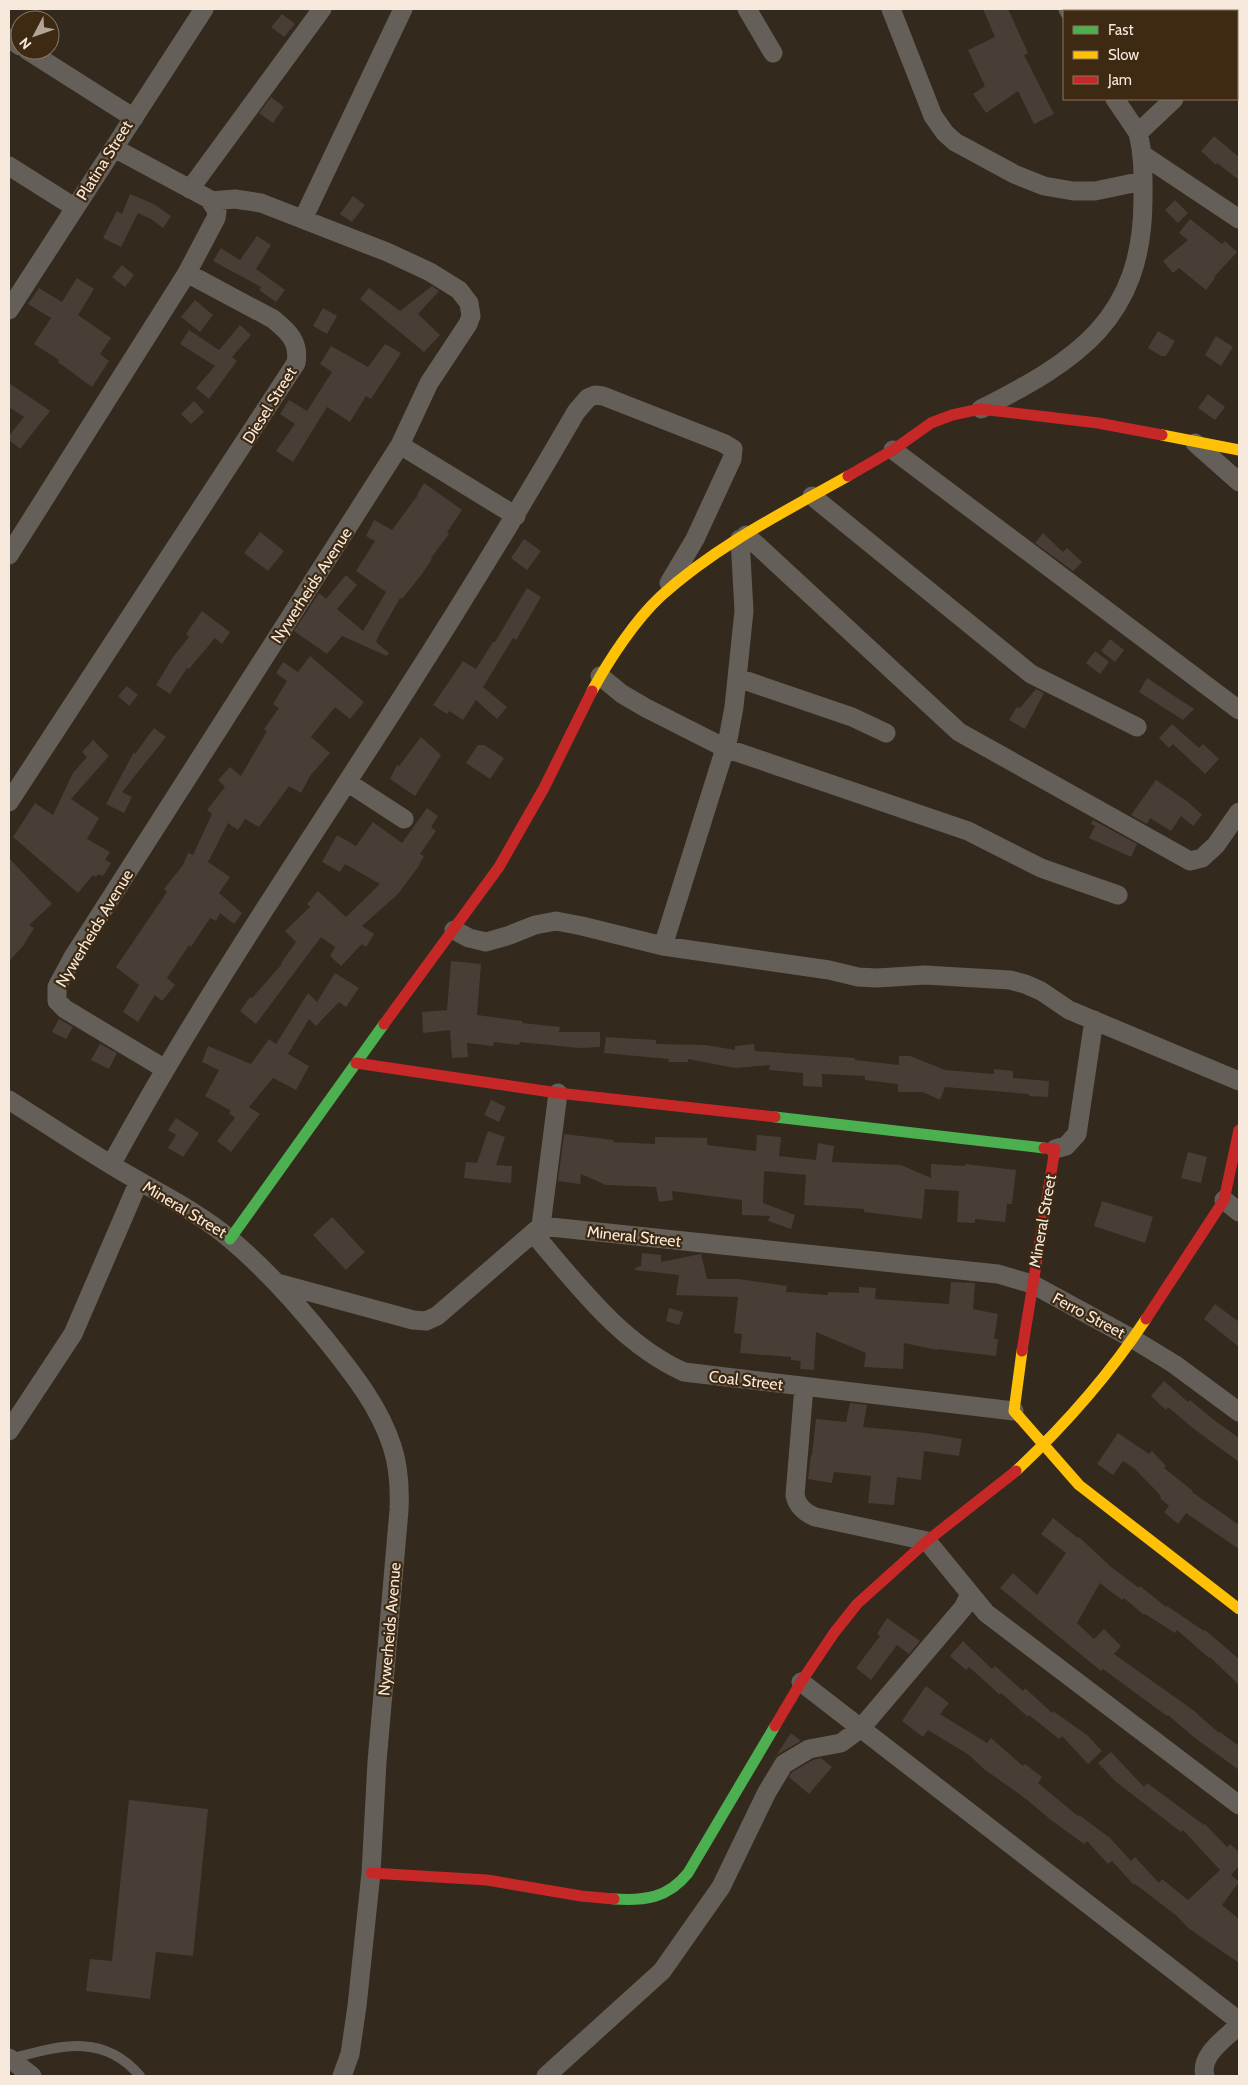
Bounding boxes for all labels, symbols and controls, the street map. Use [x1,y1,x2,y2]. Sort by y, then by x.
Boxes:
north arrow [10,10,60,60]
legend [1063,10,1238,100]
text: Fast [1108,21,1133,39]
text: N [15,34,35,53]
text: Slow [1108,46,1139,64]
text: Jam [1107,71,1132,89]
street label: Platina Street [72,116,137,204]
street label: Diesel Street [238,363,301,447]
street label: Nywerheids Avenue [267,524,356,647]
street label: Nywerheids Avenue [52,866,137,991]
street label: Mineral Street [1025,1172,1060,1269]
street label: Mineral Street [139,1177,231,1242]
street label: Mineral Street [586,1222,683,1251]
street label: Ferro Street [1049,1288,1129,1343]
street label: Coal Street [708,1367,785,1395]
street label: Nywerheids Avenue [374,1561,405,1697]

